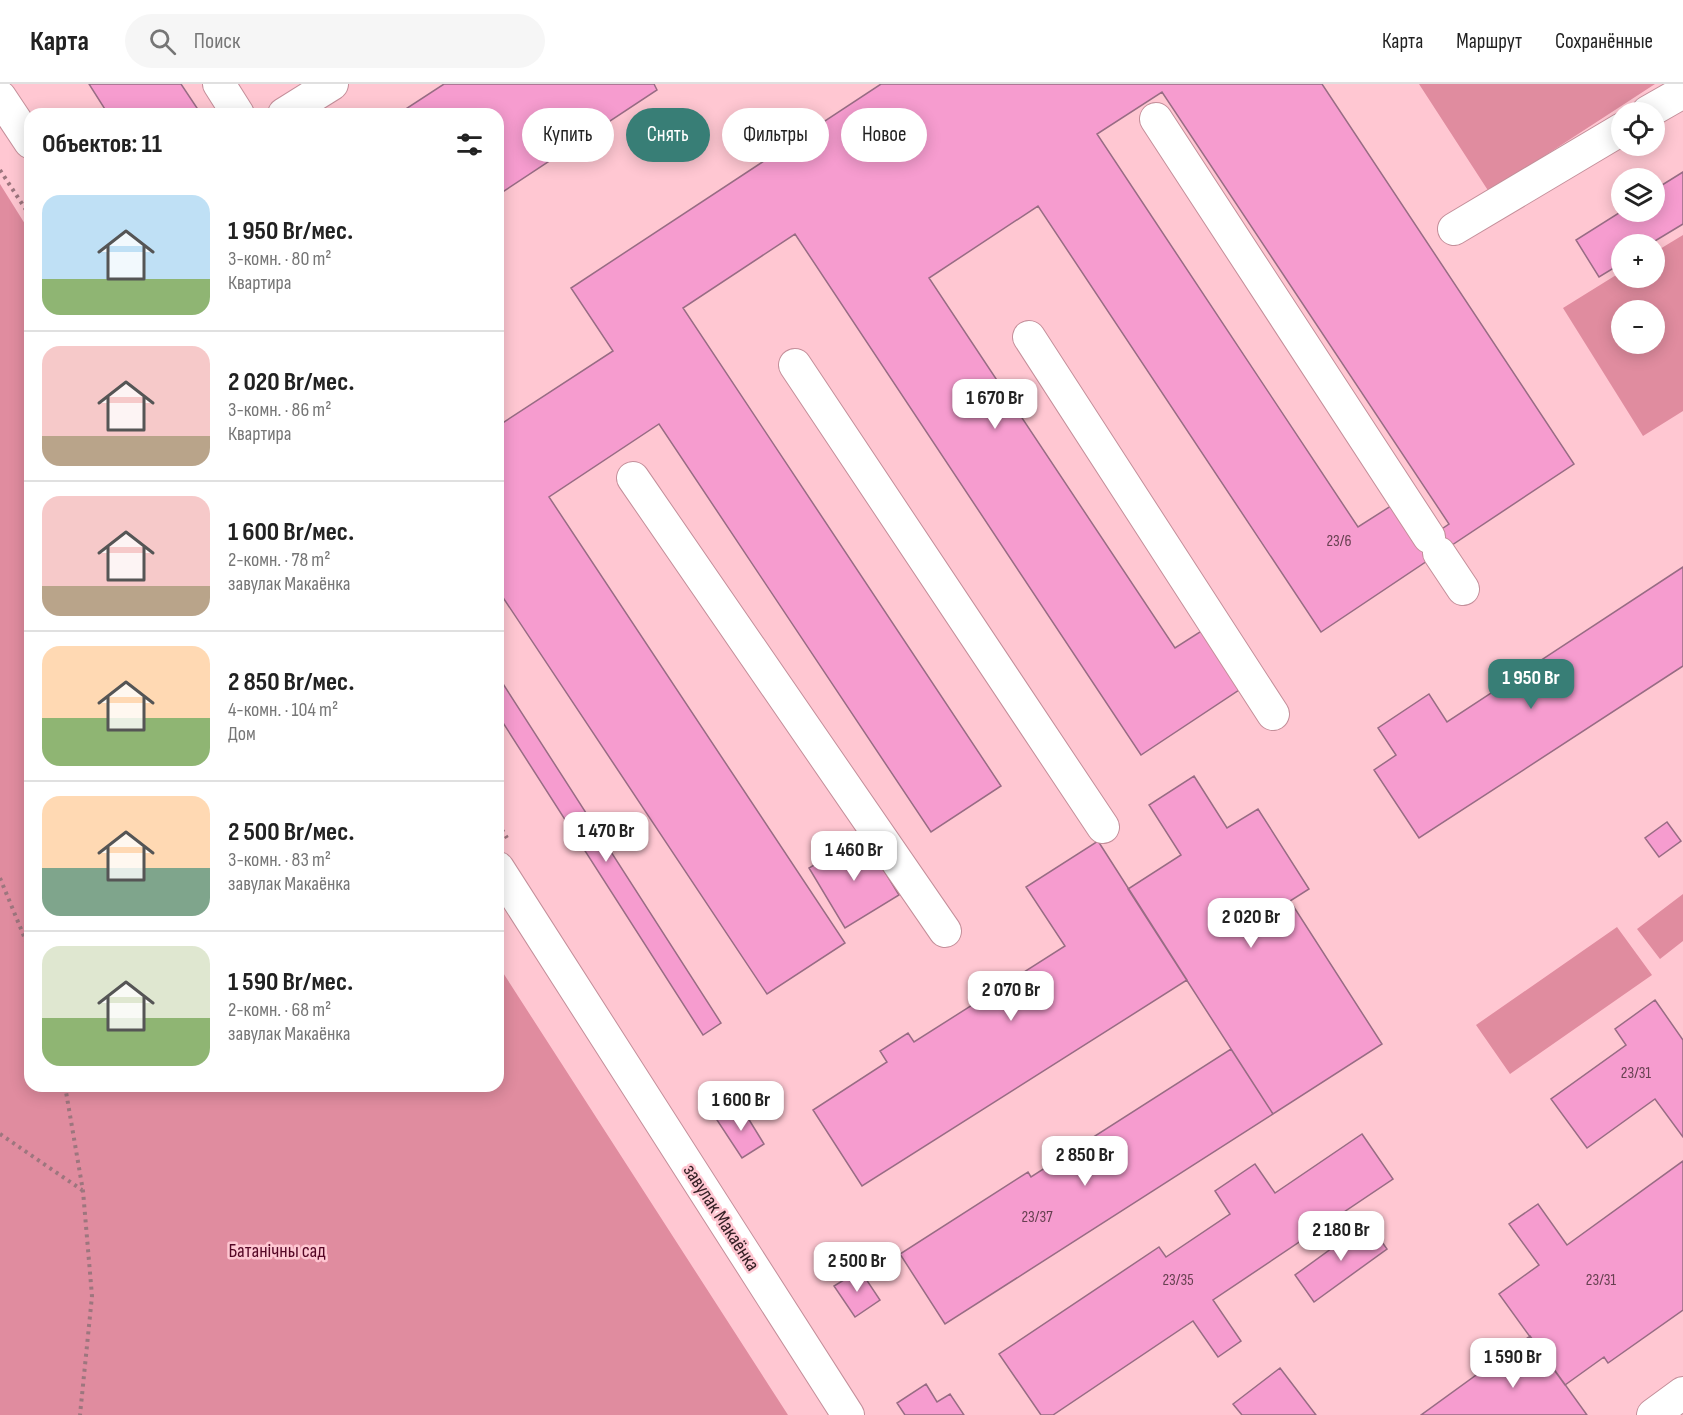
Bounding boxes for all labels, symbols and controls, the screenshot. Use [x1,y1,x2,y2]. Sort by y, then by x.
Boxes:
search box [125,14,545,68]
text: Карта [30,25,89,58]
icon: search [146,25,179,58]
text: Поиск [194,28,240,55]
text: Карта [1382,29,1423,54]
text: Маршрут [1456,29,1522,54]
text: Сохранённые [1555,29,1653,54]
map controls [1611,102,1665,354]
button: locate [1611,102,1665,156]
chip: Купить [522,108,614,162]
chip: Снять [626,108,710,162]
chip: Фильтры [722,108,829,162]
chip: Новое [841,108,927,162]
icon: filters [453,128,486,161]
text: Объектов: 11 [42,129,162,160]
button: layers [1611,168,1665,222]
text: 1 950 Br/мес. [228,216,353,247]
icon: home [90,219,162,291]
button: + [1611,234,1665,288]
text: 3-комн. · 80 m² [228,247,332,271]
text: Квартира [228,271,292,295]
button: − [1611,300,1665,354]
text: 2 020 Br/мес. [228,367,354,398]
icon: home [90,370,162,442]
pin: 1 670 Br [933,379,1057,430]
text: 1 670 Br [966,386,1024,410]
text: 3-комн. · 86 m² [228,398,331,422]
text: Квартира [228,422,292,446]
text: 1 600 Br/мес. [228,517,354,548]
icon: home [90,520,162,592]
house number: 23/6 [1327,532,1352,551]
text: 2-комн. · 78 m² [228,548,330,572]
text: завулак Макаёнка [228,572,350,596]
pin: 1 950 Br [1469,659,1593,710]
text: 1 950 Br [1502,666,1560,690]
text: 2 850 Br/мес. [228,667,354,698]
icon: home [90,670,162,742]
text: 4-комн. · 104 m² [228,698,338,722]
text: Дом [228,722,256,746]
pin: 1 470 Br [544,812,668,863]
text: 2 500 Br/мес. [228,817,355,848]
text: 1 470 Br [577,819,635,843]
icon: home [90,820,162,892]
pin: 1 460 Br [792,831,916,882]
text: 1 460 Br [825,838,883,862]
text: 3-комн. · 83 m² [228,848,331,872]
text: завулак Макаёнка [228,872,350,896]
pin: 2 020 Br [1189,898,1313,949]
text: 2 020 Br [1222,905,1280,929]
text: 1 590 Br/мес. [228,967,353,998]
icon: home [90,970,162,1042]
pin: 2 070 Br [949,971,1073,1022]
text: 2 070 Br [982,978,1040,1002]
text: 2-комн. · 68 m² [228,998,331,1022]
text: завулак Макаёнка [228,1022,350,1046]
house number: 23/31 [1621,1064,1652,1083]
pin: 1 600 Br [679,1081,803,1132]
text: 1 600 Br [712,1088,770,1112]
pin: 2 850 Br [1023,1136,1147,1187]
text: 2 850 Br [1056,1143,1114,1167]
street label: завулак Макаёнка [678,1160,765,1275]
house number: 23/37 [1021,1208,1053,1227]
pin: 2 180 Br [1279,1211,1403,1262]
text: 2 180 Br [1312,1218,1370,1242]
park label: Батанічны сад [228,1239,326,1263]
pin: 2 500 Br [795,1242,919,1293]
text: 2 500 Br [828,1249,886,1273]
house number: 23/35 [1162,1271,1194,1290]
house number: 23/31 [1586,1271,1617,1290]
pin: 1 590 Br [1451,1338,1575,1389]
text: 1 590 Br [1484,1345,1542,1369]

